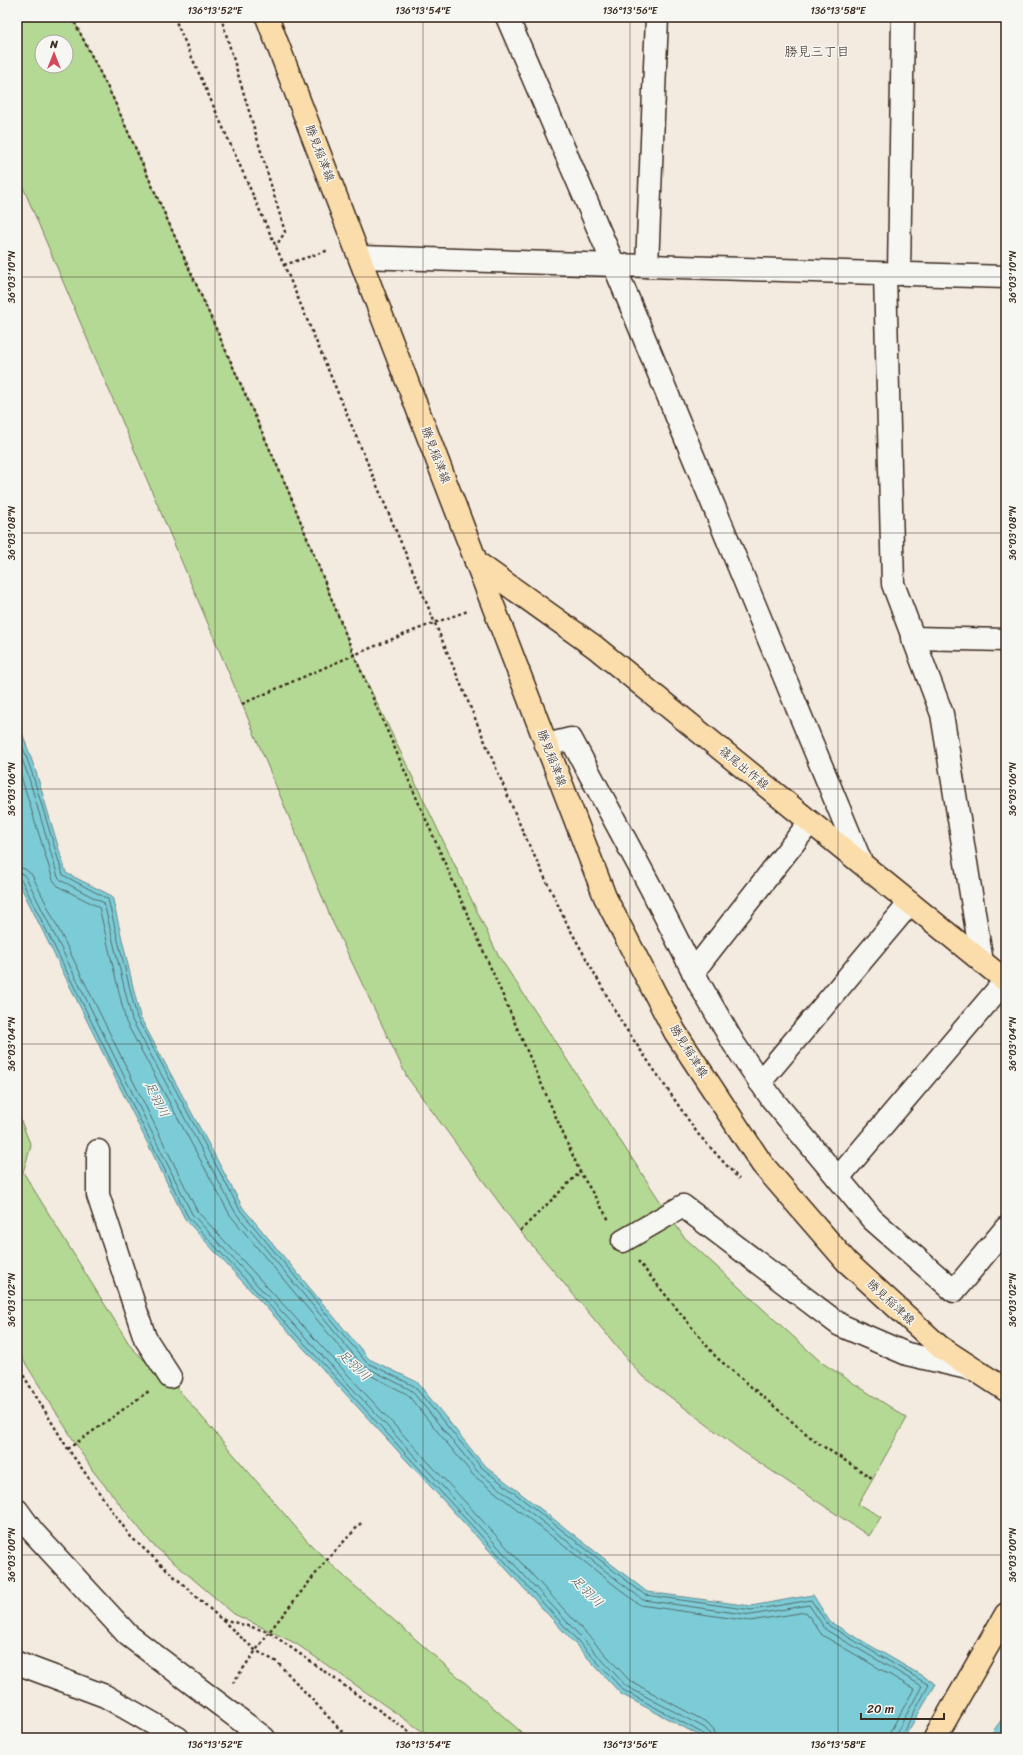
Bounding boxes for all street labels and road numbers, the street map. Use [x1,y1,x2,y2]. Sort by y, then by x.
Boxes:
street label: 勝見稲津線 [299,121,341,185]
street label: 勝見稲津線 [415,423,457,487]
street label: 勝見稲津線 [531,726,573,790]
street label: 篠尾出作線 [714,741,774,795]
street label: 勝見稲津線 [664,1020,714,1082]
street label: 勝見稲津線 [862,1273,920,1331]

